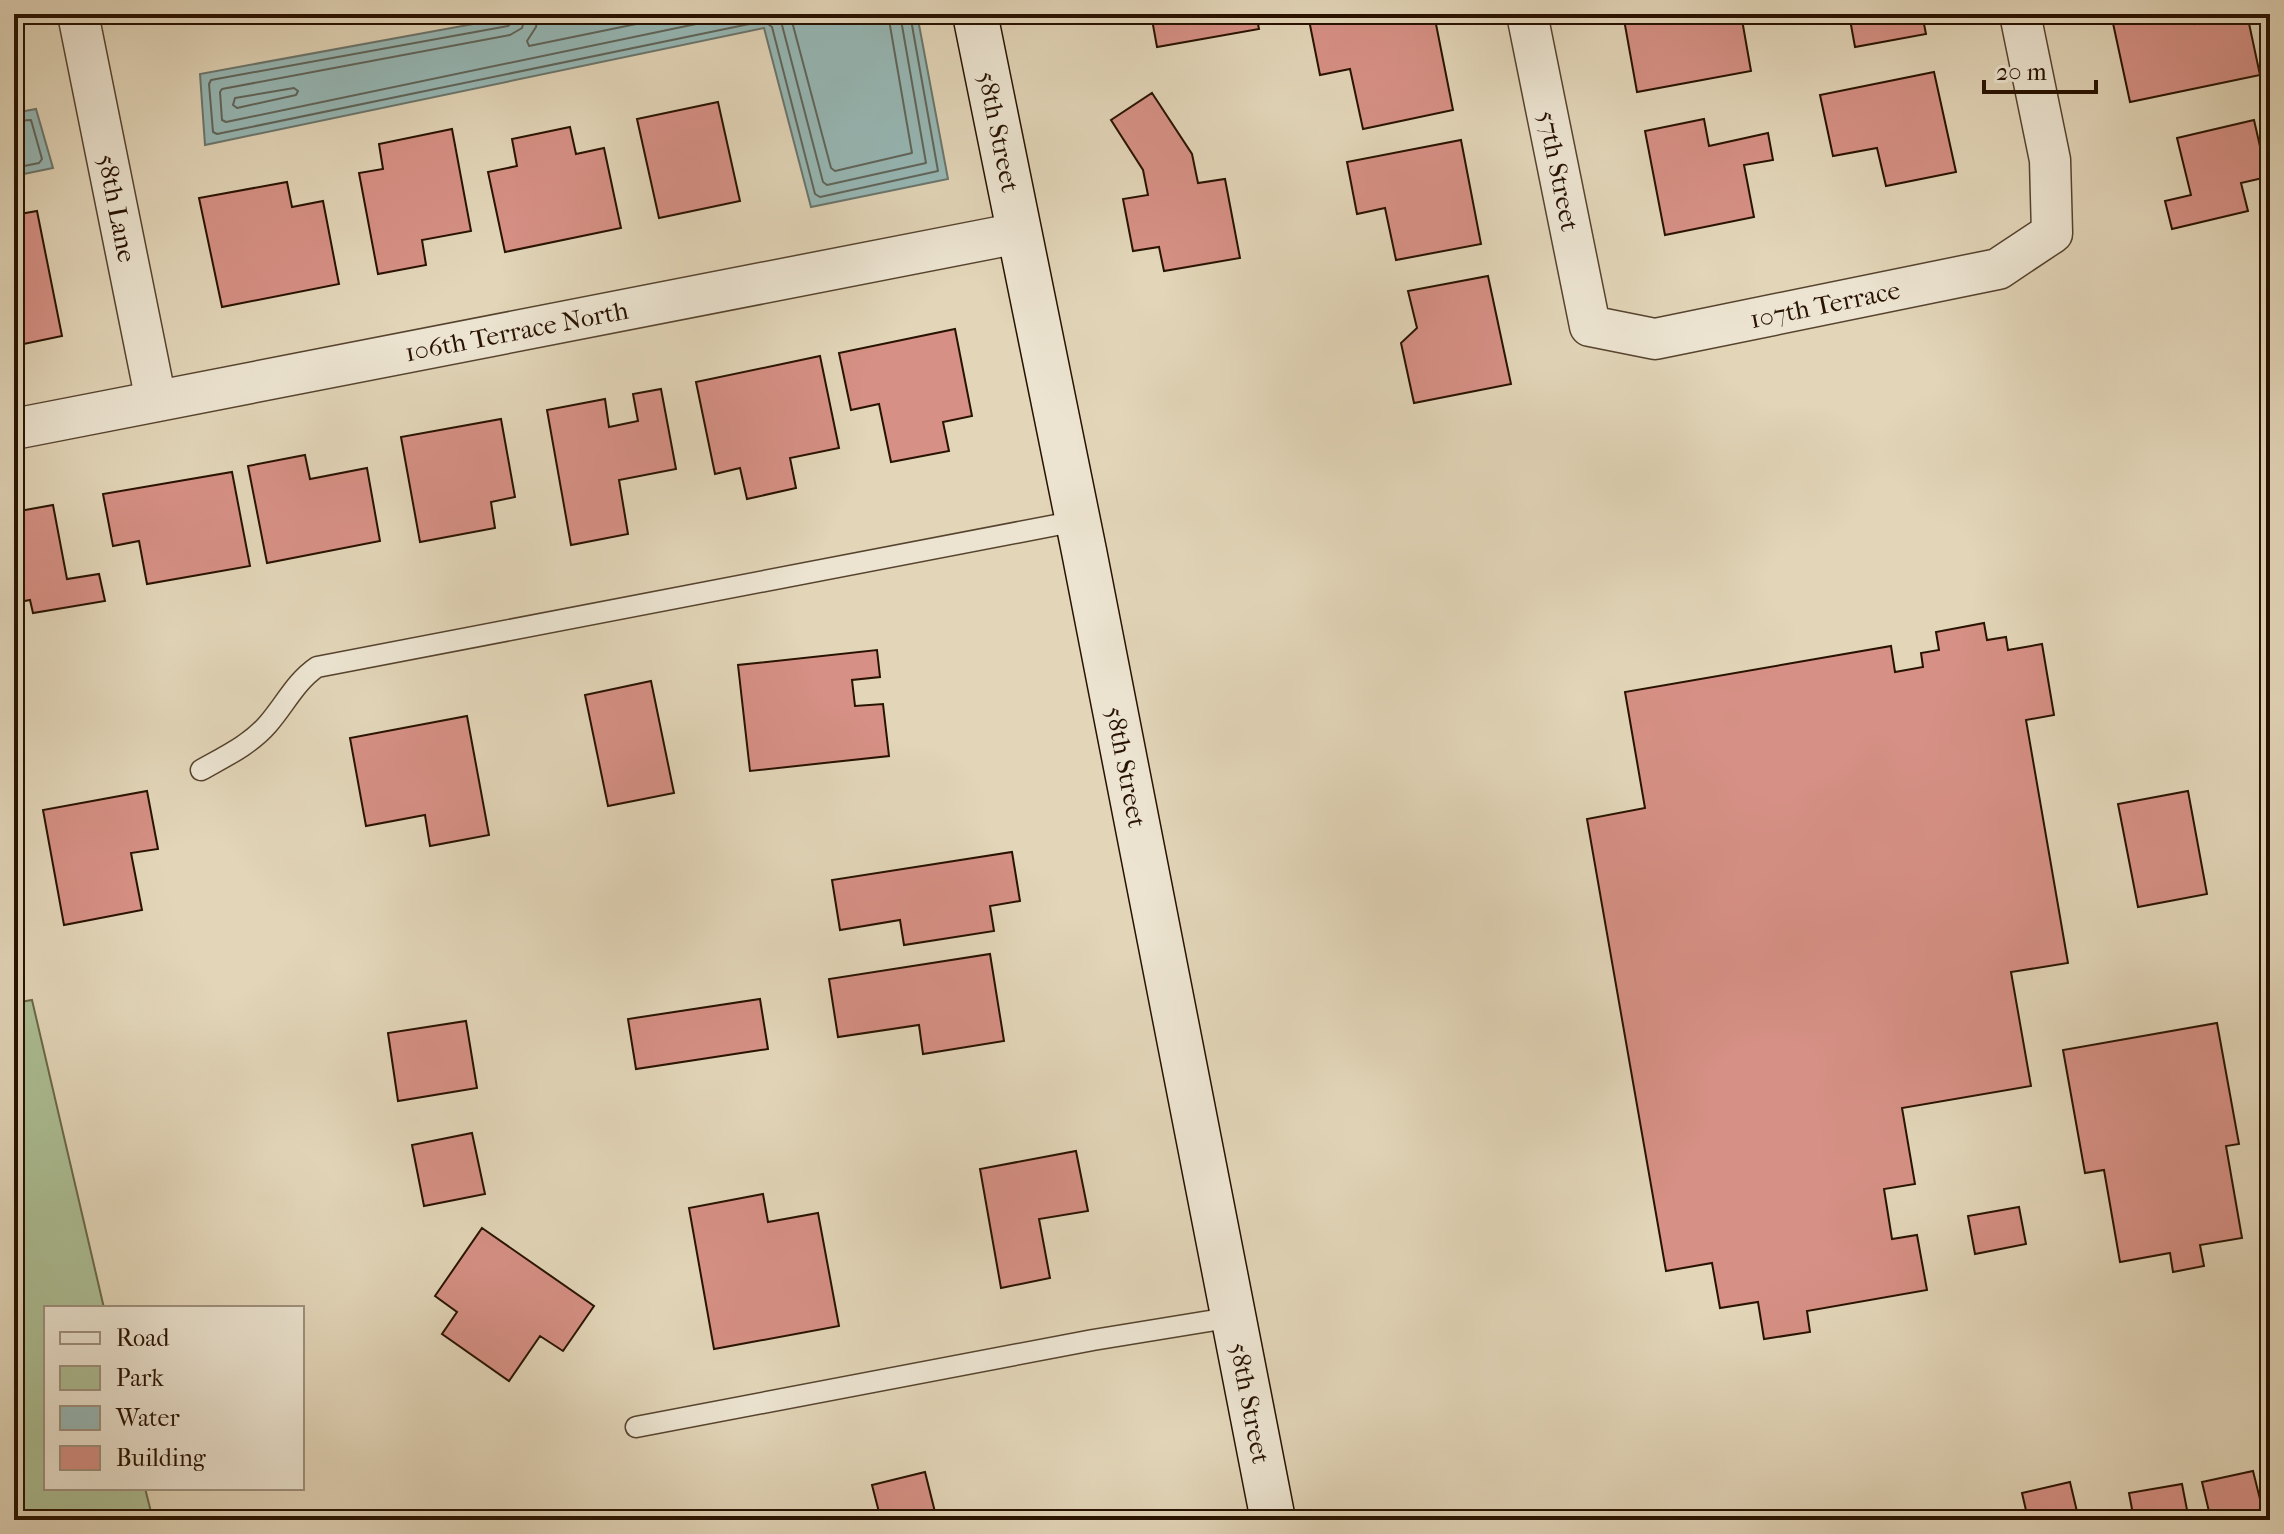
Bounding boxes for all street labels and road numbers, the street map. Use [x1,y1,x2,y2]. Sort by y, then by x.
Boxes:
street label: 58th Street [971,69,1026,195]
street label: 57th Street [1531,108,1586,234]
street label: 58th Lane [91,152,143,265]
street label: 107th Terrace [1747,274,1903,335]
street label: 106th Terrace North [402,294,631,368]
street label: 58th Street [1099,704,1153,831]
street label: 58th Street [1223,1340,1277,1467]

